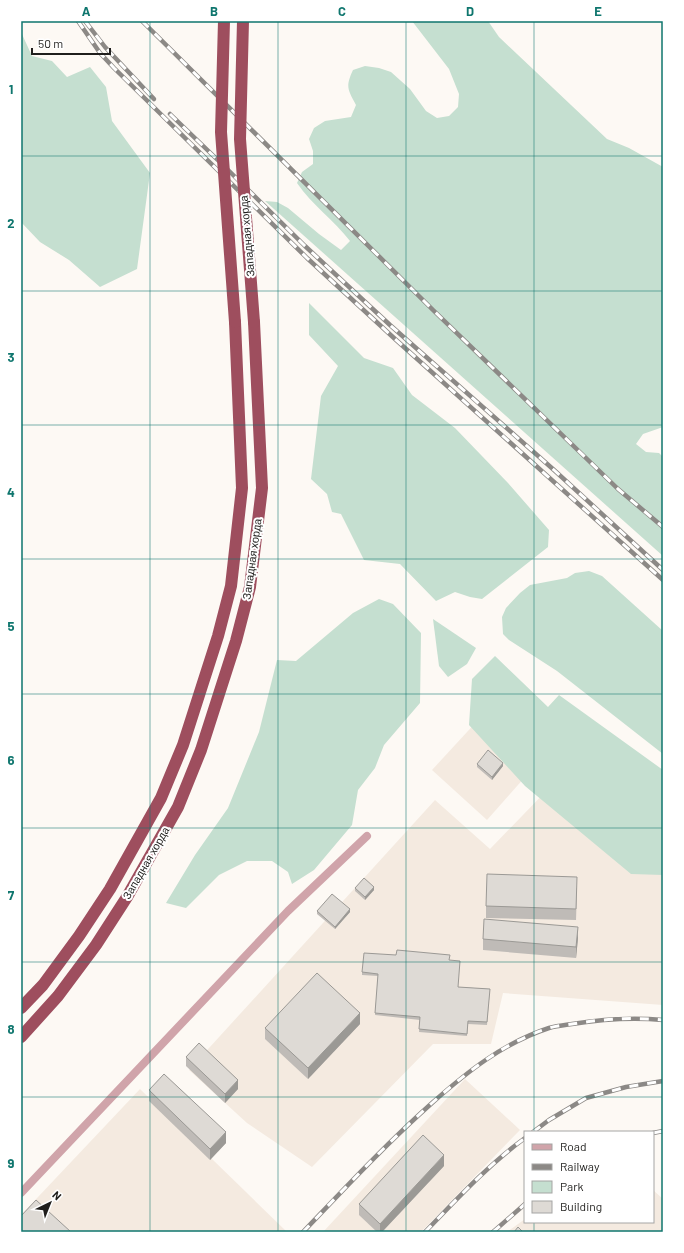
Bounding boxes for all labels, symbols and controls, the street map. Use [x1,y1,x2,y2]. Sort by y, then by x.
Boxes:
text: A [82,3,91,19]
text: B [210,3,218,19]
text: C [338,3,346,19]
text: D [466,3,474,19]
text: E [594,3,602,19]
scale bar [32,30,110,56]
text: 50 m [38,36,63,50]
text: 1 [9,81,13,97]
street label: Западная хорда [236,194,257,277]
text: 2 [7,215,15,231]
text: 3 [7,349,15,365]
text: 4 [7,484,15,500]
street label: Западная хорда [239,517,264,600]
text: 5 [7,618,15,634]
text: 6 [8,752,15,768]
street label: Западная хорда [120,823,172,901]
text: 7 [8,887,15,903]
text: 8 [7,1021,15,1037]
legend [524,1131,654,1223]
text: Road [560,1139,587,1153]
text: 9 [8,1155,15,1171]
text: Railway [560,1159,600,1173]
text: Park [560,1179,584,1193]
north arrow [30,1183,70,1223]
text: N [50,1188,64,1203]
text: Building [560,1199,602,1213]

